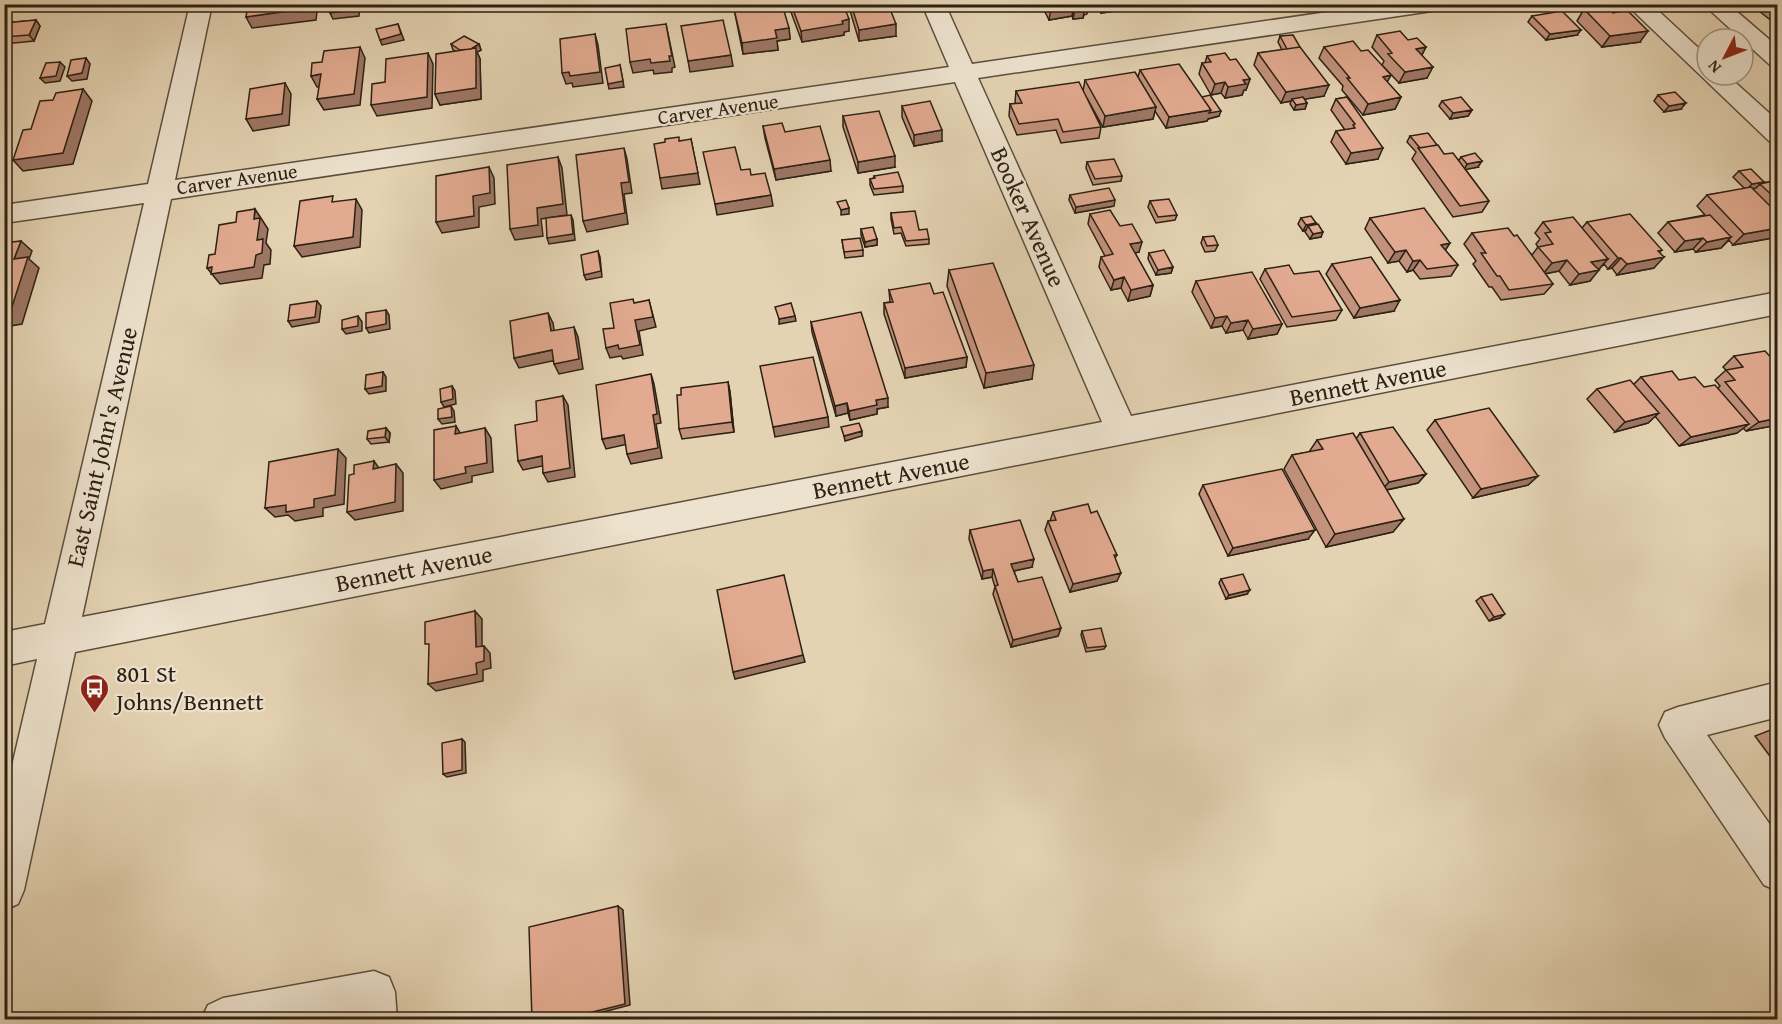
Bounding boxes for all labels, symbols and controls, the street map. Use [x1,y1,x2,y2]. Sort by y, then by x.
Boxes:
north arrow [1695,27,1755,87]
text: N [1701,55,1726,79]
street label: Carver Avenue [656,86,780,131]
street label: Booker Avenue [982,141,1075,292]
street label: Carver Avenue [175,156,299,201]
street label: East Saint John's Avenue [57,323,146,570]
street label: Bennett Avenue [1286,350,1449,415]
street label: Bennett Avenue [809,443,972,508]
street label: Bennett Avenue [332,536,495,601]
place label: 801 St Johns/Bennett [113,656,264,719]
bus stop icon: 801 St Johns/Bennett [79,672,111,714]

